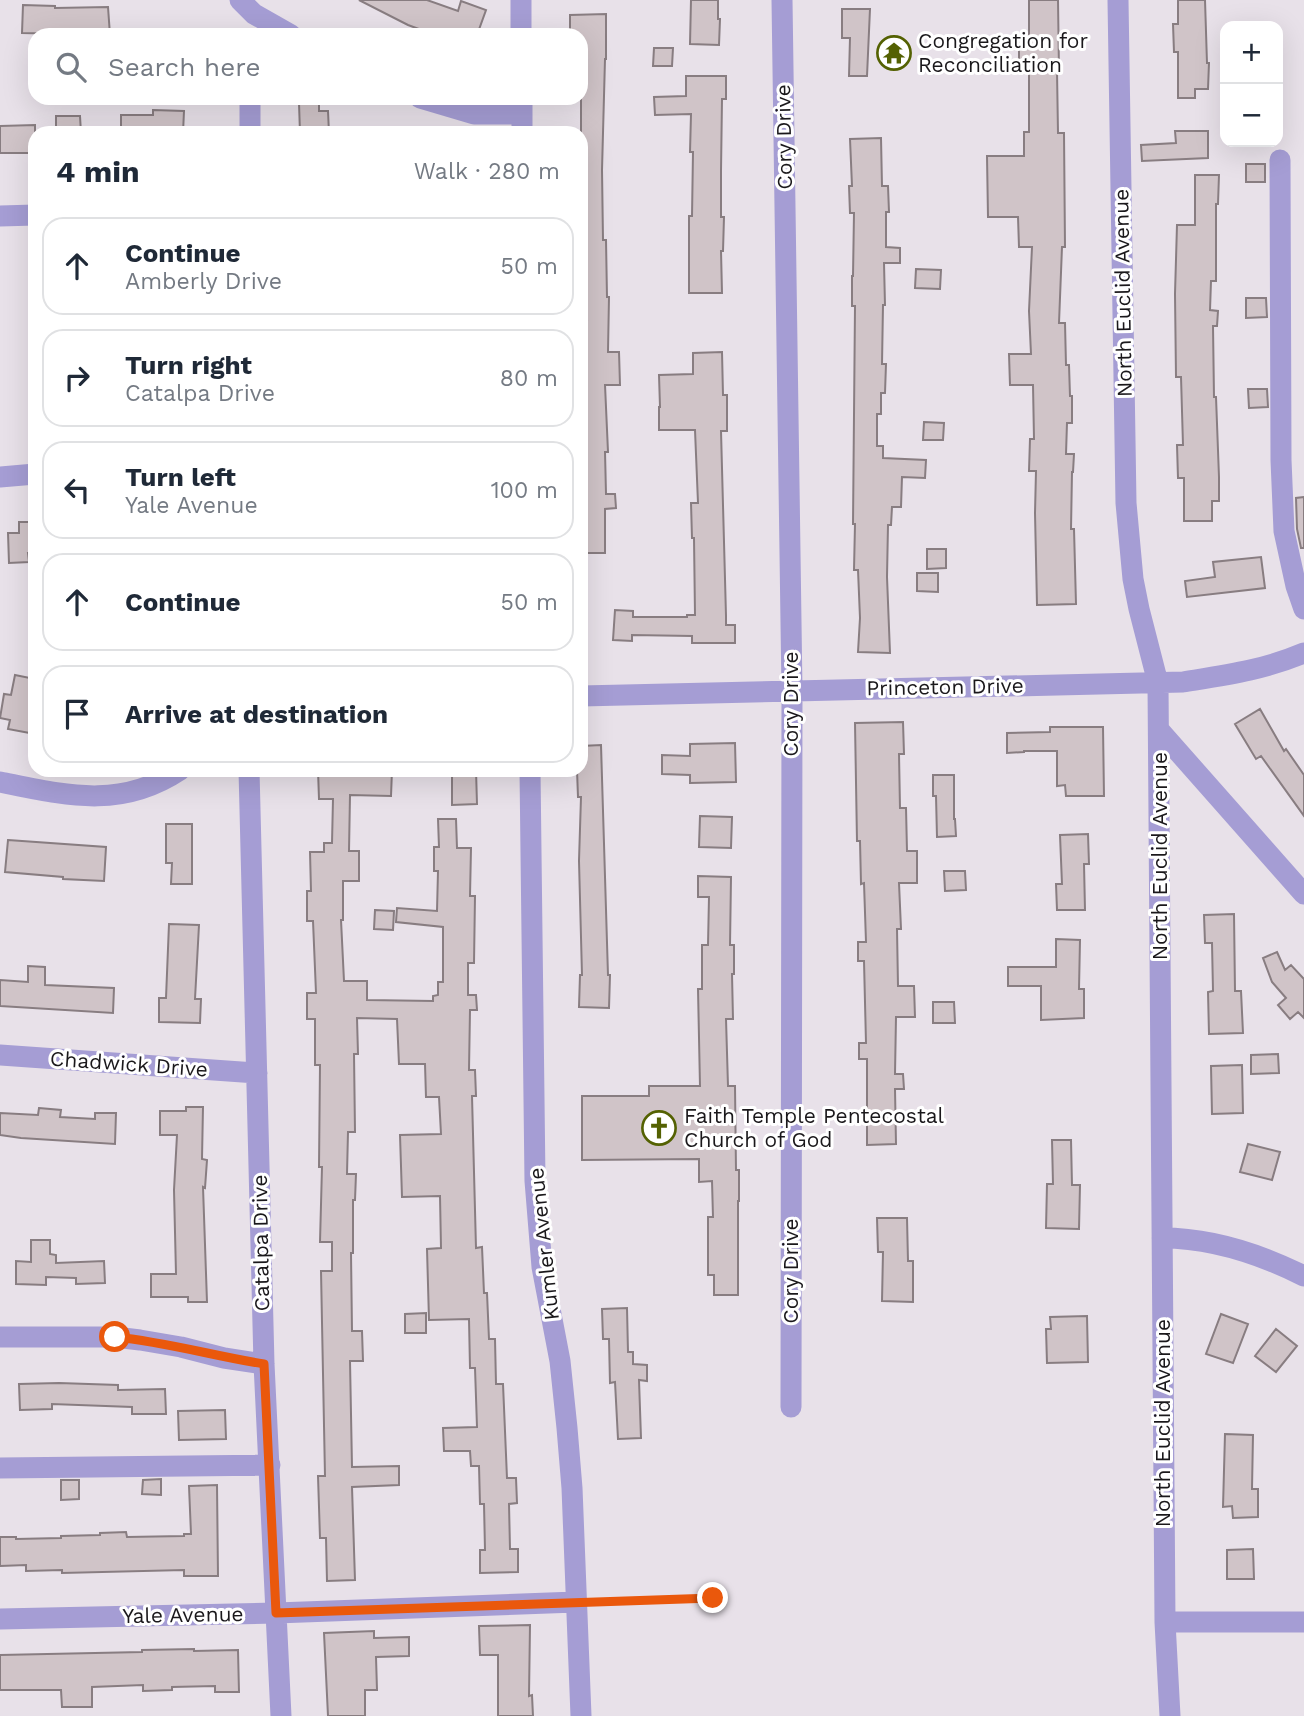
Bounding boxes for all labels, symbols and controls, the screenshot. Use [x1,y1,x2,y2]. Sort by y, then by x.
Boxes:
map controls [1220,21,1283,147]
button: + [1220,21,1283,84]
search box [28,28,588,105]
place label: Congregation for Reconciliation [918,28,1088,77]
temple icon: Congregation for Reconciliation [875,34,913,72]
icon: search [52,48,90,86]
text: Search here [108,52,260,82]
street label: Cory Drive [770,84,797,190]
button: − [1220,84,1283,147]
text: 4 min [56,154,140,189]
text: Walk · 280 m [414,158,560,185]
street label: North Euclid Avenue [1108,189,1137,397]
text: Continue [125,238,241,268]
icon: ahead [58,247,96,285]
text: 50 m [501,253,558,280]
text: Amberly Drive [125,268,282,295]
text: Turn right [125,350,252,380]
icon: right [58,359,96,397]
text: 80 m [500,365,558,392]
text: Catalpa Drive [125,380,275,407]
text: Turn left [125,462,236,492]
icon: left [58,471,96,509]
text: 100 m [491,477,558,504]
text: Yale Avenue [125,492,258,519]
icon: ahead [58,583,96,621]
text: Continue [125,587,241,617]
text: 50 m [501,589,558,616]
street label: Cory Drive [778,651,803,757]
street label: Princeton Drive [866,673,1024,700]
icon: arrive [58,695,96,733]
text: Arrive at destination [125,699,388,729]
street label: North Euclid Avenue [1147,752,1172,960]
street label: Chadwick Drive [49,1046,209,1081]
place label: Faith Temple Pentecostal Church of God [684,1103,945,1152]
church icon: Faith Temple Pentecostal Church of God [640,1109,678,1147]
street label: Kumler Avenue [523,1166,564,1322]
street label: Catalpa Drive [247,1174,274,1312]
street label: Cory Drive [778,1218,803,1324]
street label: North Euclid Avenue [1150,1319,1175,1527]
route start [99,1321,130,1352]
route end [697,1582,728,1613]
street label: Yale Avenue [122,1601,244,1628]

